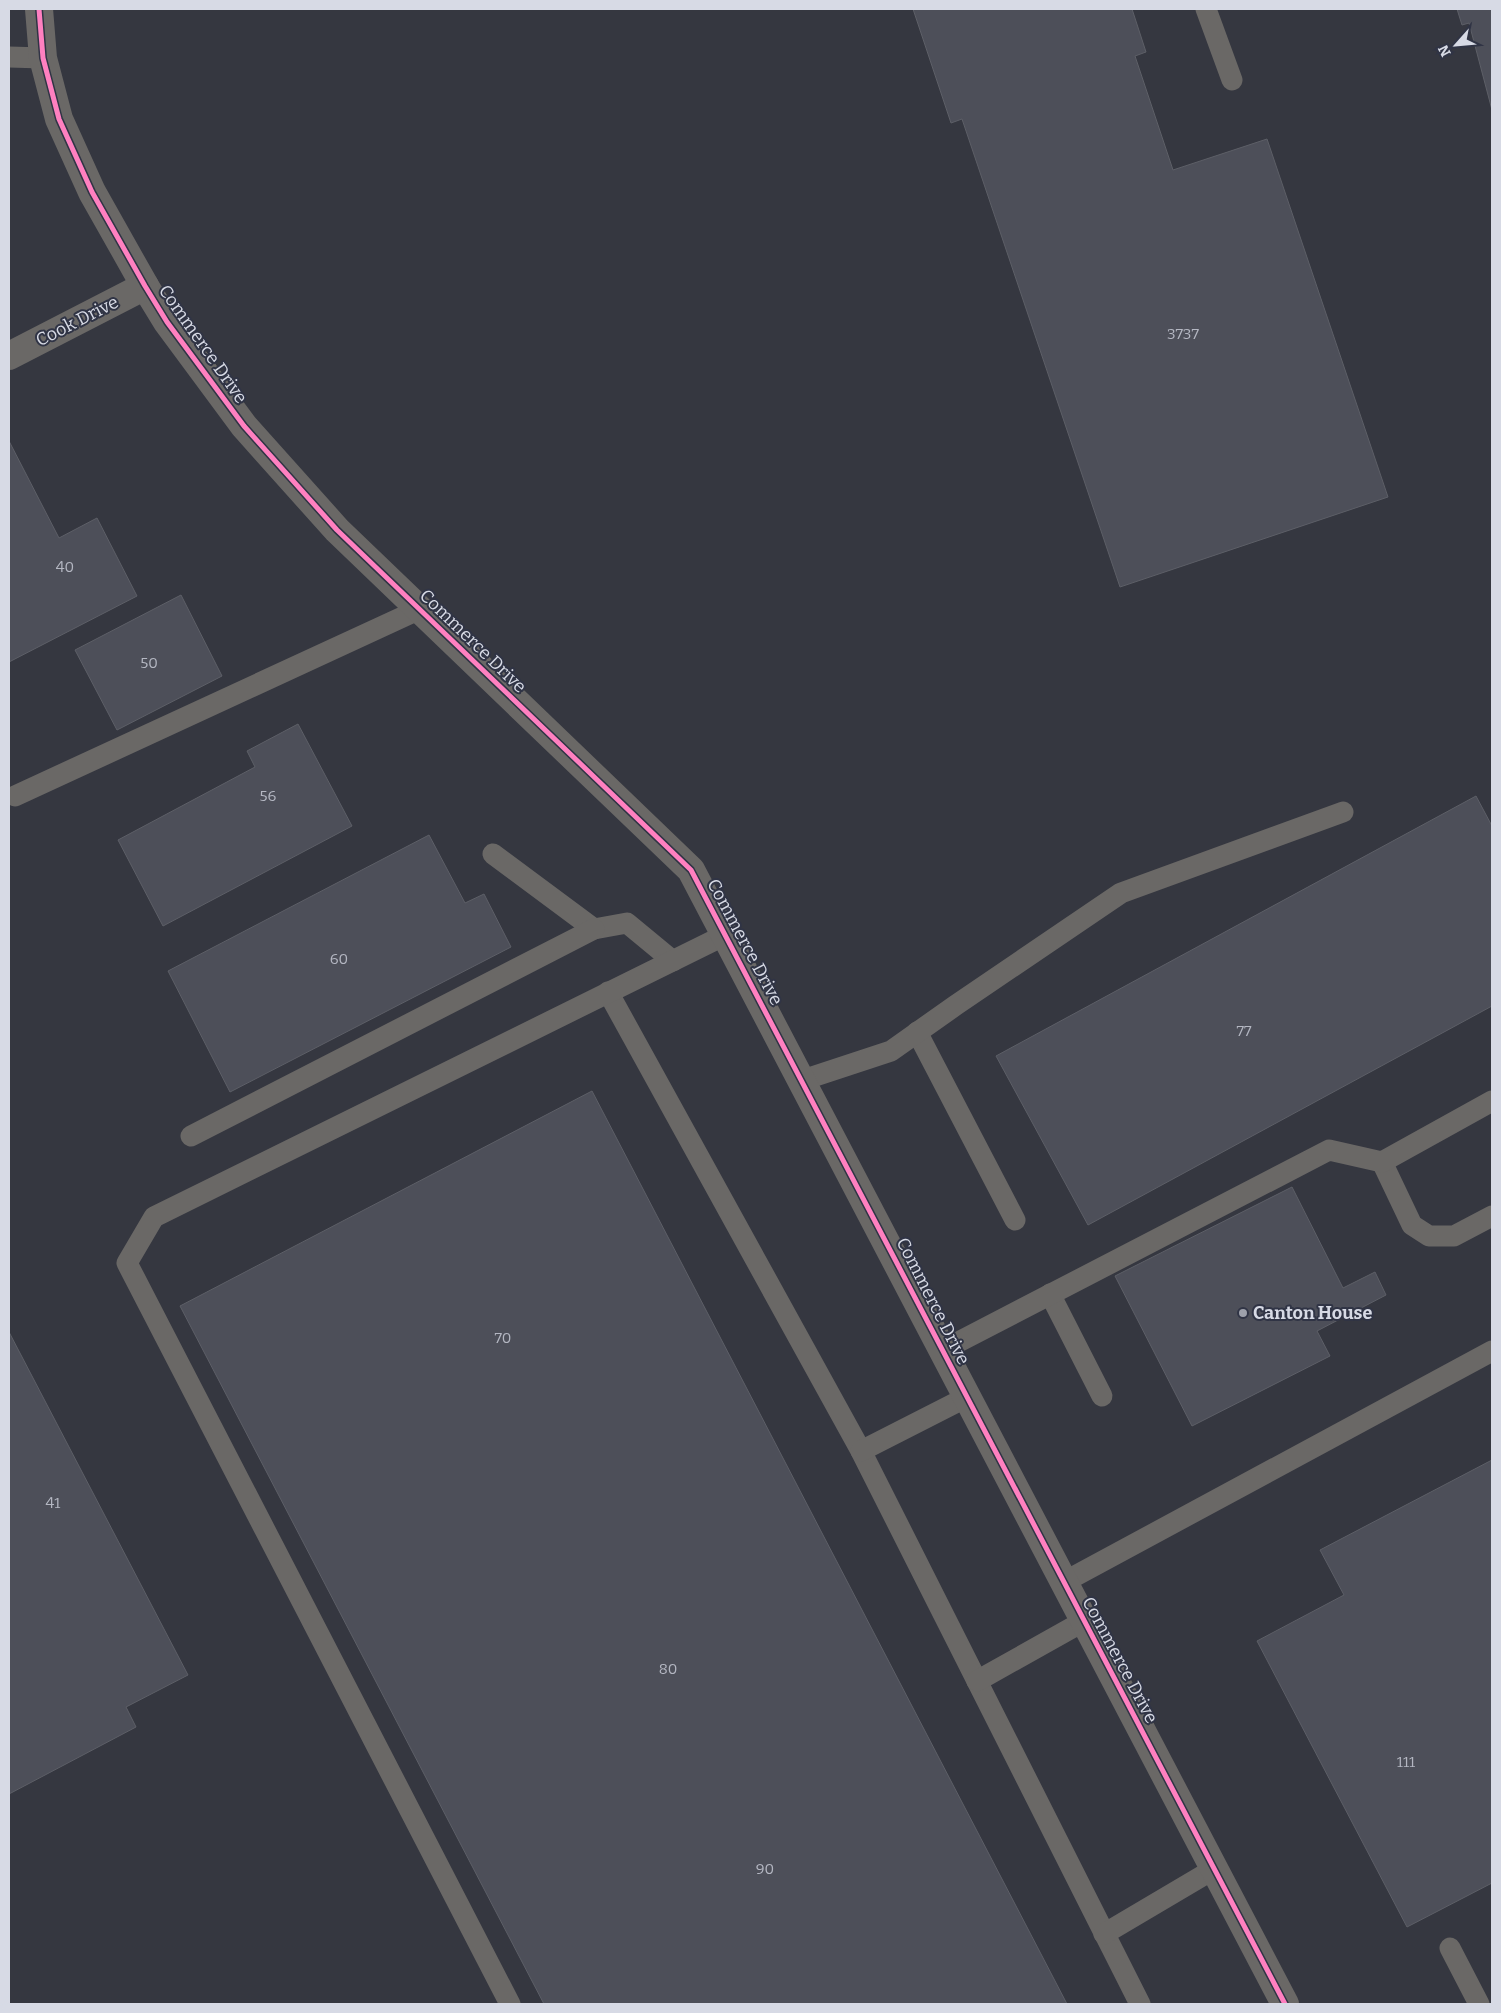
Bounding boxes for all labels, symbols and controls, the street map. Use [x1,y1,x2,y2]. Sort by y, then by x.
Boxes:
north arrow [1431,20,1481,70]
text: N [1435,42,1455,59]
street label: Commerce Drive [154,280,252,408]
street label: Cook Drive [32,291,122,351]
house number: 3737 [1167,325,1199,343]
house number: 40 [56,558,74,576]
street label: Commerce Drive [415,584,531,698]
house number: 50 [140,654,158,672]
house number: 56 [260,787,277,805]
street label: Commerce Drive [702,875,788,1009]
house number: 60 [330,950,348,968]
house number: 77 [1236,1022,1252,1040]
street label: Commerce Drive [891,1234,975,1368]
place label: Canton House [1253,1302,1372,1324]
marker: Canton House [1237,1307,1249,1319]
house number: 70 [495,1329,511,1347]
house number: 41 [46,1494,60,1512]
street label: Commerce Drive [1077,1593,1163,1727]
house number: 80 [659,1660,677,1678]
house number: 111 [1397,1753,1415,1771]
house number: 90 [756,1860,774,1878]

